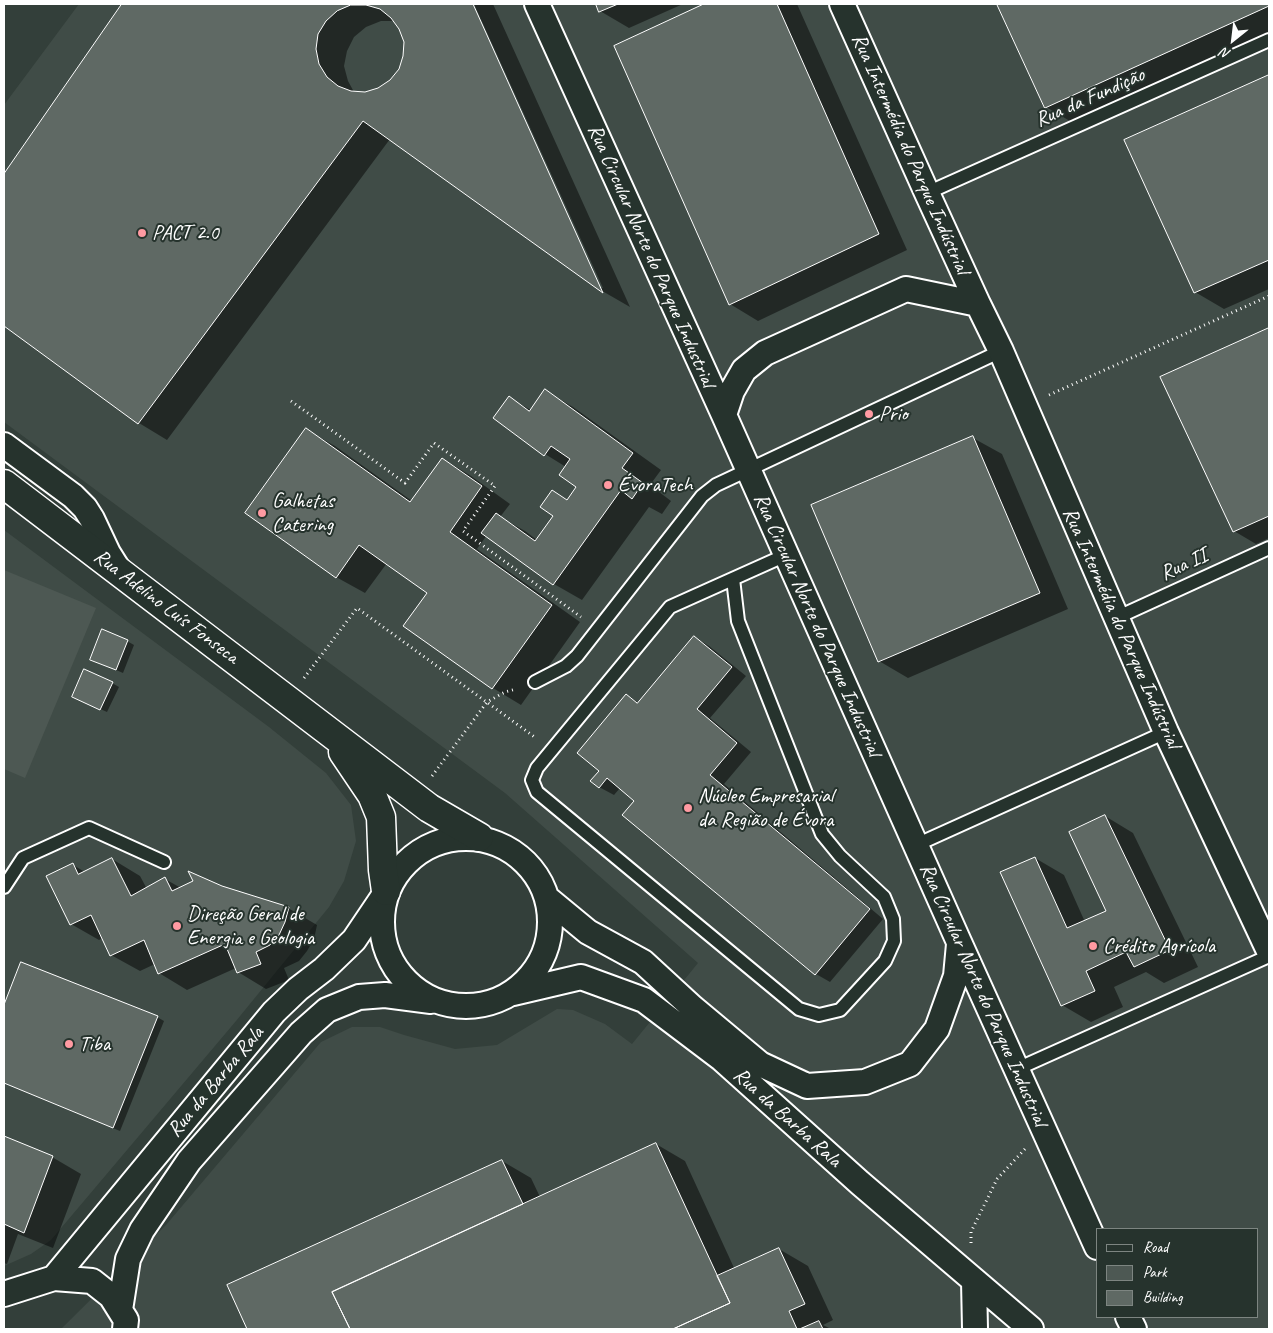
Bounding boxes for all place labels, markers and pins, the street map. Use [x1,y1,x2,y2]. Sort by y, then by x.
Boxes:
place label: PACT 2.0 [152,220,219,246]
marker: PACT 2.0 [136,227,148,239]
place label: Prio [879,401,908,427]
marker: Prio [863,408,875,420]
place label: ÉvoraTech [618,472,693,498]
marker: ÉvoraTech [602,479,614,491]
place label: Galhetas Catering [272,488,334,538]
marker: Galhetas Catering [256,507,268,519]
place label: Núcleo Empresarial da Região de Évora [698,783,834,833]
marker: Núcleo Empresarial da Região de Évora [682,802,694,814]
place label: Direção Geral de Energia e Geologia [187,901,314,951]
marker: Direção Geral de Energia e Geologia [171,920,183,932]
place label: Crédito Agrícola [1103,933,1215,959]
marker: Crédito Agrícola [1087,940,1099,952]
place label: Tiba [79,1031,110,1057]
marker: Tiba [63,1038,75,1050]

